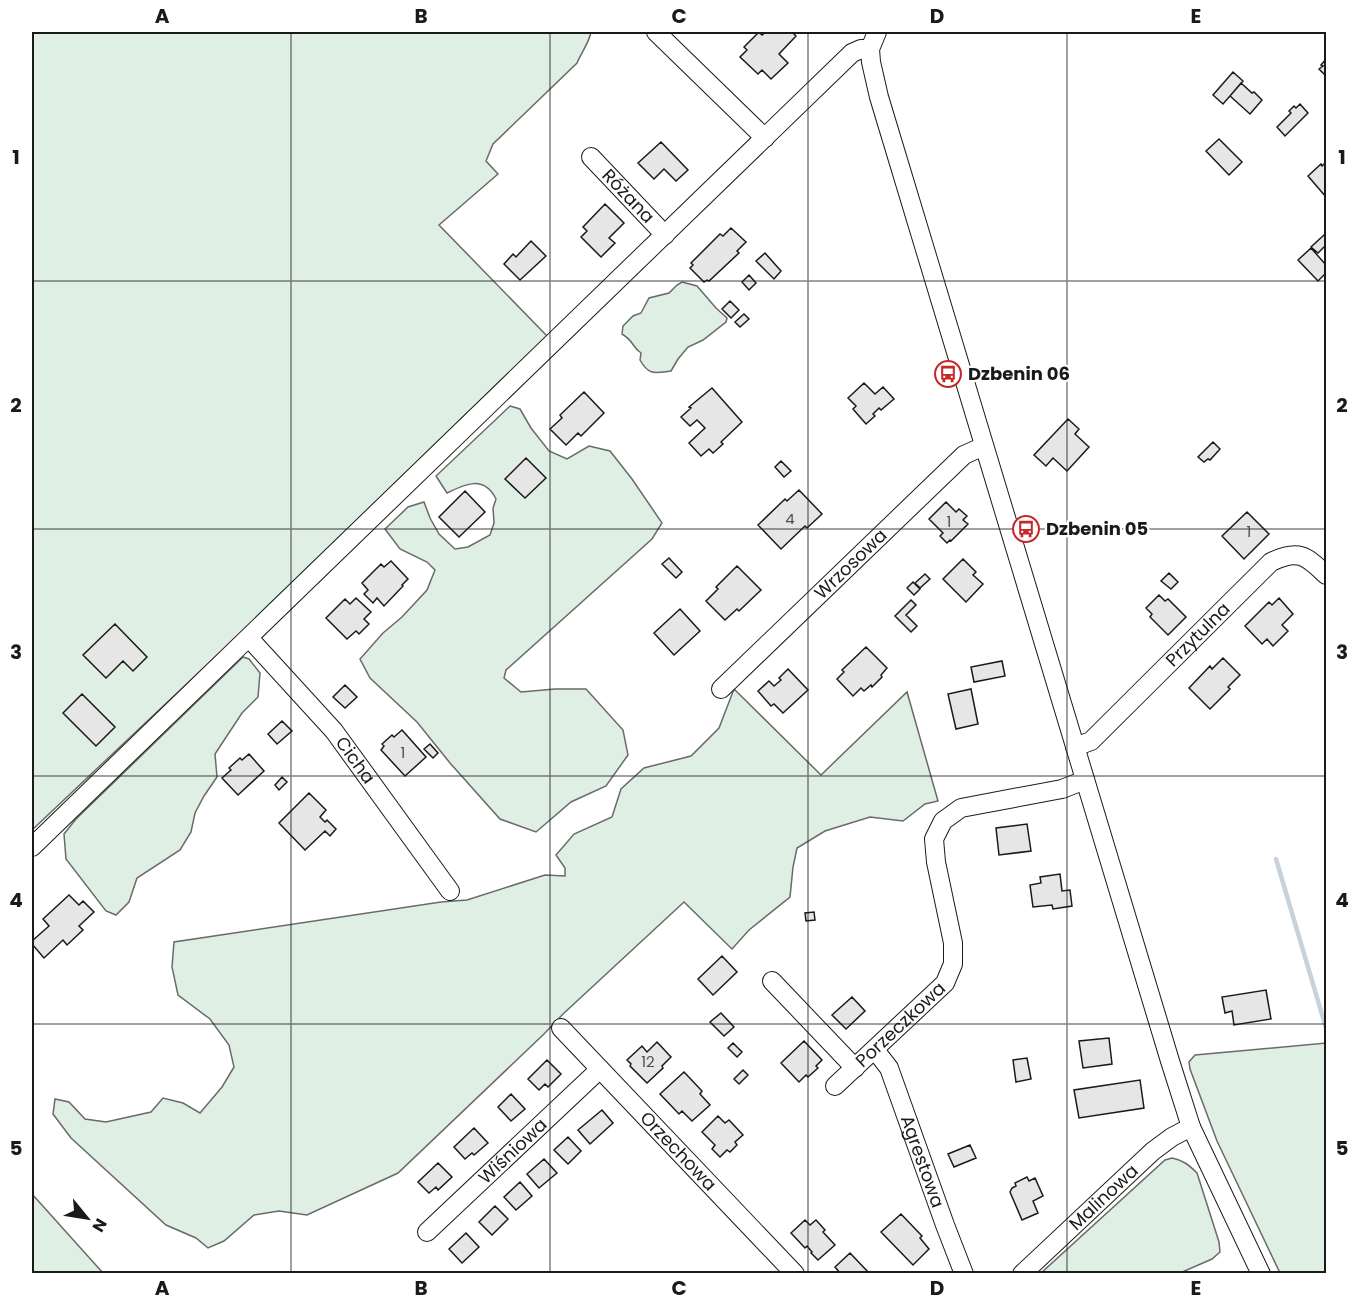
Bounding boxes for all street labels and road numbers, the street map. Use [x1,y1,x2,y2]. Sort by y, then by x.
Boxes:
street label: Różana [597,163,661,229]
street label: Wrzosowa [809,523,892,605]
street label: Przytulna [1160,597,1235,672]
street label: Cicha [330,731,381,789]
street label: Porzeczkowa [850,976,951,1073]
street label: Orzechowa [635,1106,722,1196]
street label: Wiśniowa [473,1112,552,1189]
street label: Agrestowa [895,1112,951,1211]
street label: Malinowa [1063,1158,1143,1236]

